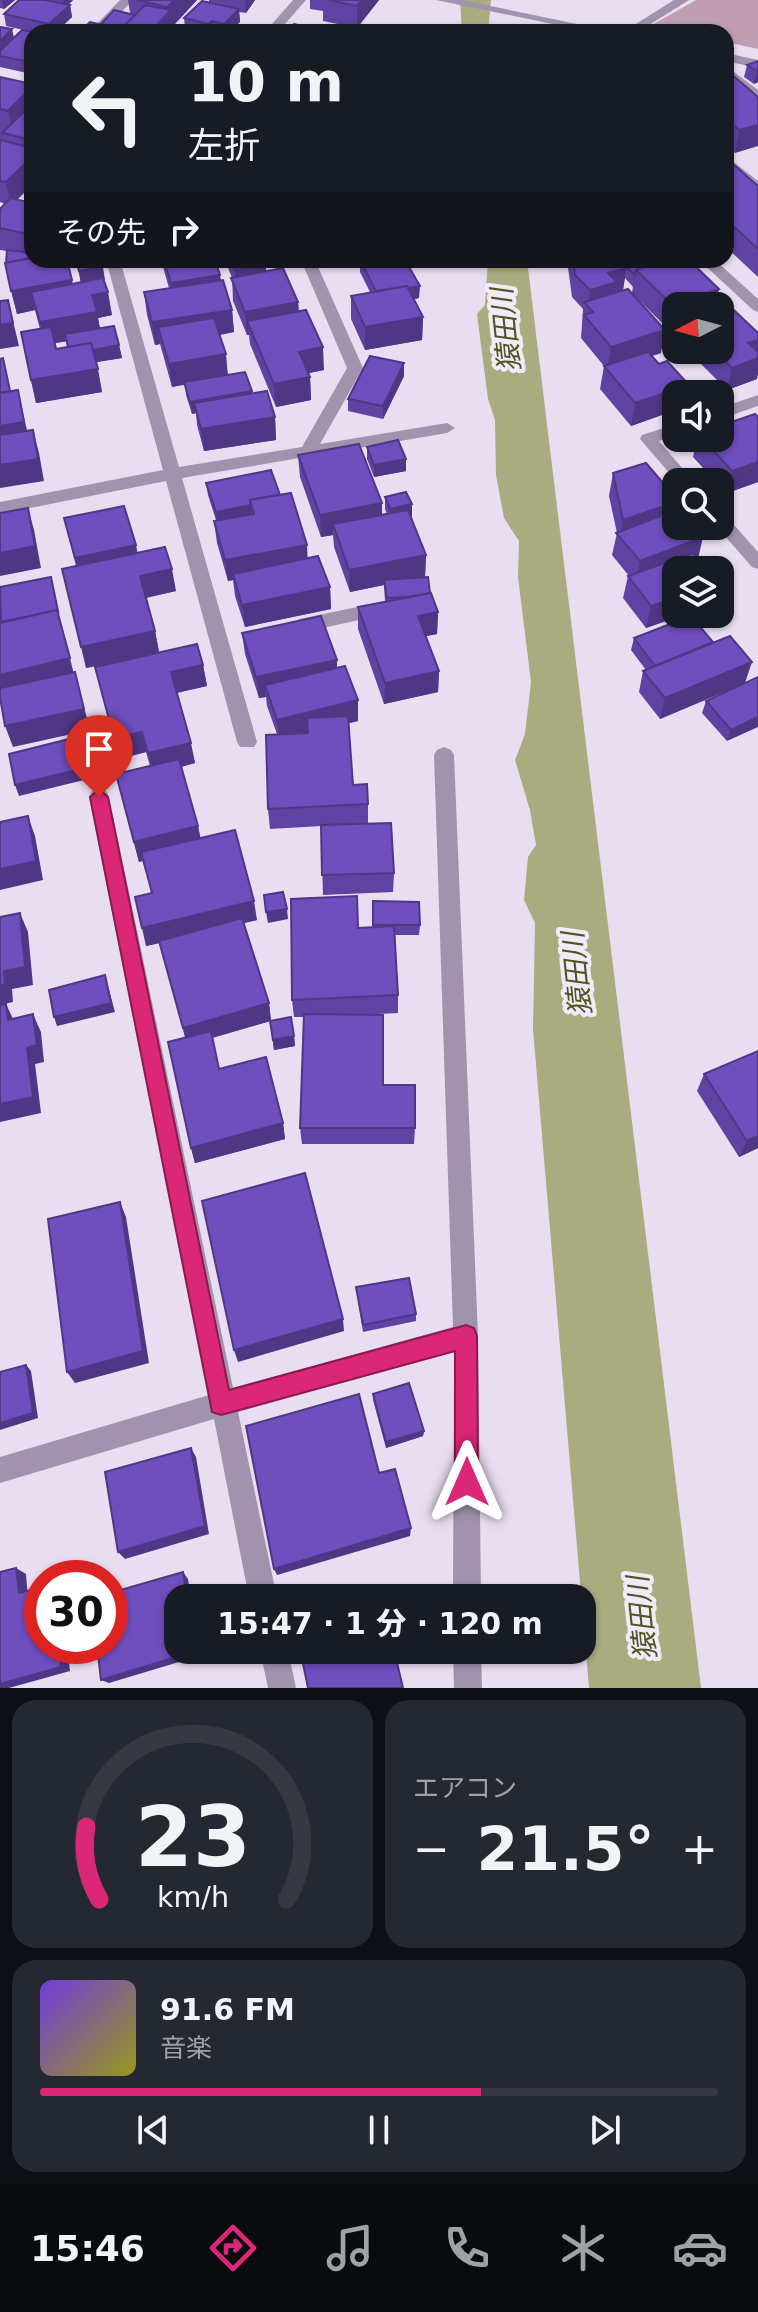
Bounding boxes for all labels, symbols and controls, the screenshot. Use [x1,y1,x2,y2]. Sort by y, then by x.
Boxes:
text: 10 m [188,49,344,114]
icon: left [56,56,160,160]
text: 左折 [188,125,260,166]
icon: right [162,208,206,252]
text: その先 [56,215,146,250]
water label: 猿田川 [485,284,527,374]
north arrow [662,292,734,364]
map controls [662,292,734,628]
button: sound [662,380,734,452]
button: search [662,468,734,540]
button: layers [662,556,734,628]
pin [65,715,133,797]
icon: arrive [77,727,121,771]
water label: 猿田川 [556,928,598,1018]
position arrow [425,1440,509,1524]
speed limit sign: 30 [24,1560,128,1664]
water label: 猿田川 [621,1572,663,1662]
text: 15:47 · 1 分 · 120 m [217,1606,543,1641]
text: エアコン [413,1773,517,1803]
text: 23 [135,1789,250,1886]
text: 21.5° [476,1814,655,1884]
text: − [413,1823,450,1874]
text: + [681,1823,718,1874]
text: km/h [156,1880,229,1914]
text: 91.6 FM [160,1992,295,2027]
text: 音楽 [160,2033,212,2063]
icon: previous [131,2108,175,2152]
icon: pause [357,2108,401,2152]
icon: next [583,2108,627,2152]
icon: directions [205,2220,261,2276]
icon: music [322,2220,378,2276]
icon: phone [439,2220,495,2276]
icon: climate [555,2220,611,2276]
icon: car [672,2220,728,2276]
text: 15:46 [30,2228,145,2269]

